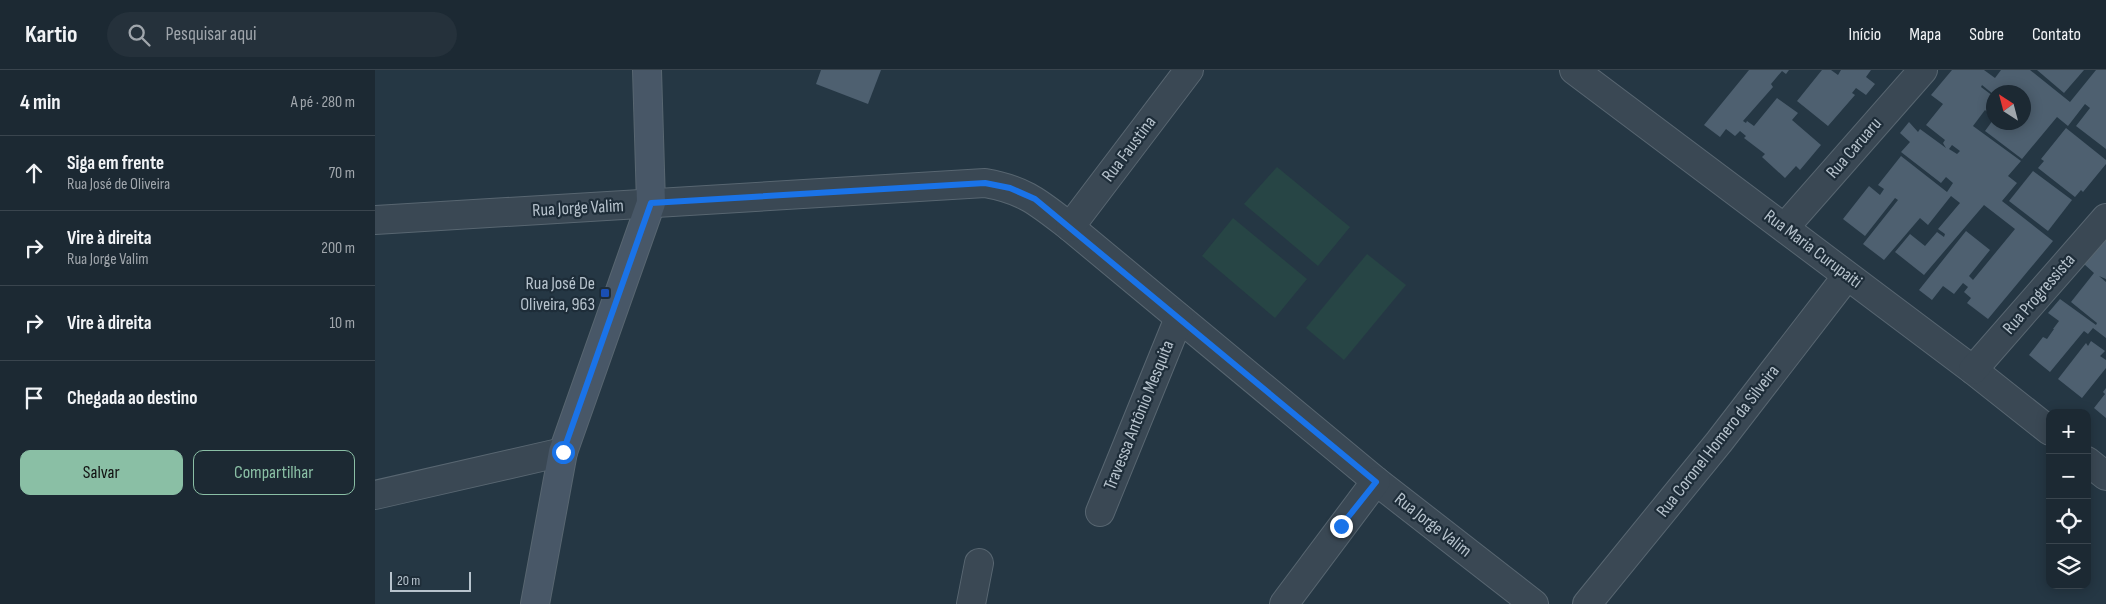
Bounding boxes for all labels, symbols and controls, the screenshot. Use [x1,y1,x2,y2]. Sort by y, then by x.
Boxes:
search box [107,12,457,57]
text: Kartio [25,20,77,49]
icon: search [125,21,153,49]
text: Pesquisar aqui [165,23,257,46]
text: Início [1849,24,1881,45]
text: Mapa [1909,24,1941,45]
text: Sobre [1969,24,2004,45]
text: Contato [2032,24,2081,45]
north arrow [1986,85,2031,130]
text: 4 min [20,90,61,115]
text: A pé · 280 m [291,93,355,112]
street label: Rua Faustina [1098,112,1160,186]
street label: Rua Caruaru [1822,113,1886,183]
text: Siga em frente [67,152,164,175]
icon: ahead [20,159,48,187]
text: 70 m [329,164,355,183]
text: Rua José de Oliveira [67,175,170,194]
street label: Rua Jorge Valim [532,195,624,221]
street label: Rua Maria Curupaiti [1760,205,1866,293]
text: Vire à direita [67,227,151,250]
icon: right [20,234,48,262]
text: 200 m [321,239,355,258]
street label: Rua Progressista [1998,249,2080,339]
text: Rua Jorge Valim [67,250,149,269]
place label: Rua José De Oliveira, 963 [520,273,595,315]
marker: Rua José De Oliveira, 963 [599,287,611,299]
icon: right [20,309,48,337]
text: Vire à direita [67,312,151,335]
text: 10 m [329,314,355,333]
street label: Travessa Antônio Mesquita [1099,337,1179,493]
street label: Rua Coronel Homero da Silveira [1652,361,1784,521]
icon: arrive [20,384,48,412]
text: Chegada ao destino [67,387,197,410]
map controls [2046,409,2091,589]
button: + [2046,409,2091,454]
route start [552,441,575,464]
button: Salvar [20,450,183,495]
button: Compartilhar [193,450,355,495]
button: − [2046,454,2091,499]
street label: Rua Jorge Valim [1390,488,1476,562]
button: locate [2046,499,2091,544]
route end [1330,515,1353,538]
button: layers [2046,544,2091,589]
scale bar [390,569,471,592]
text: 20 m [397,572,420,589]

